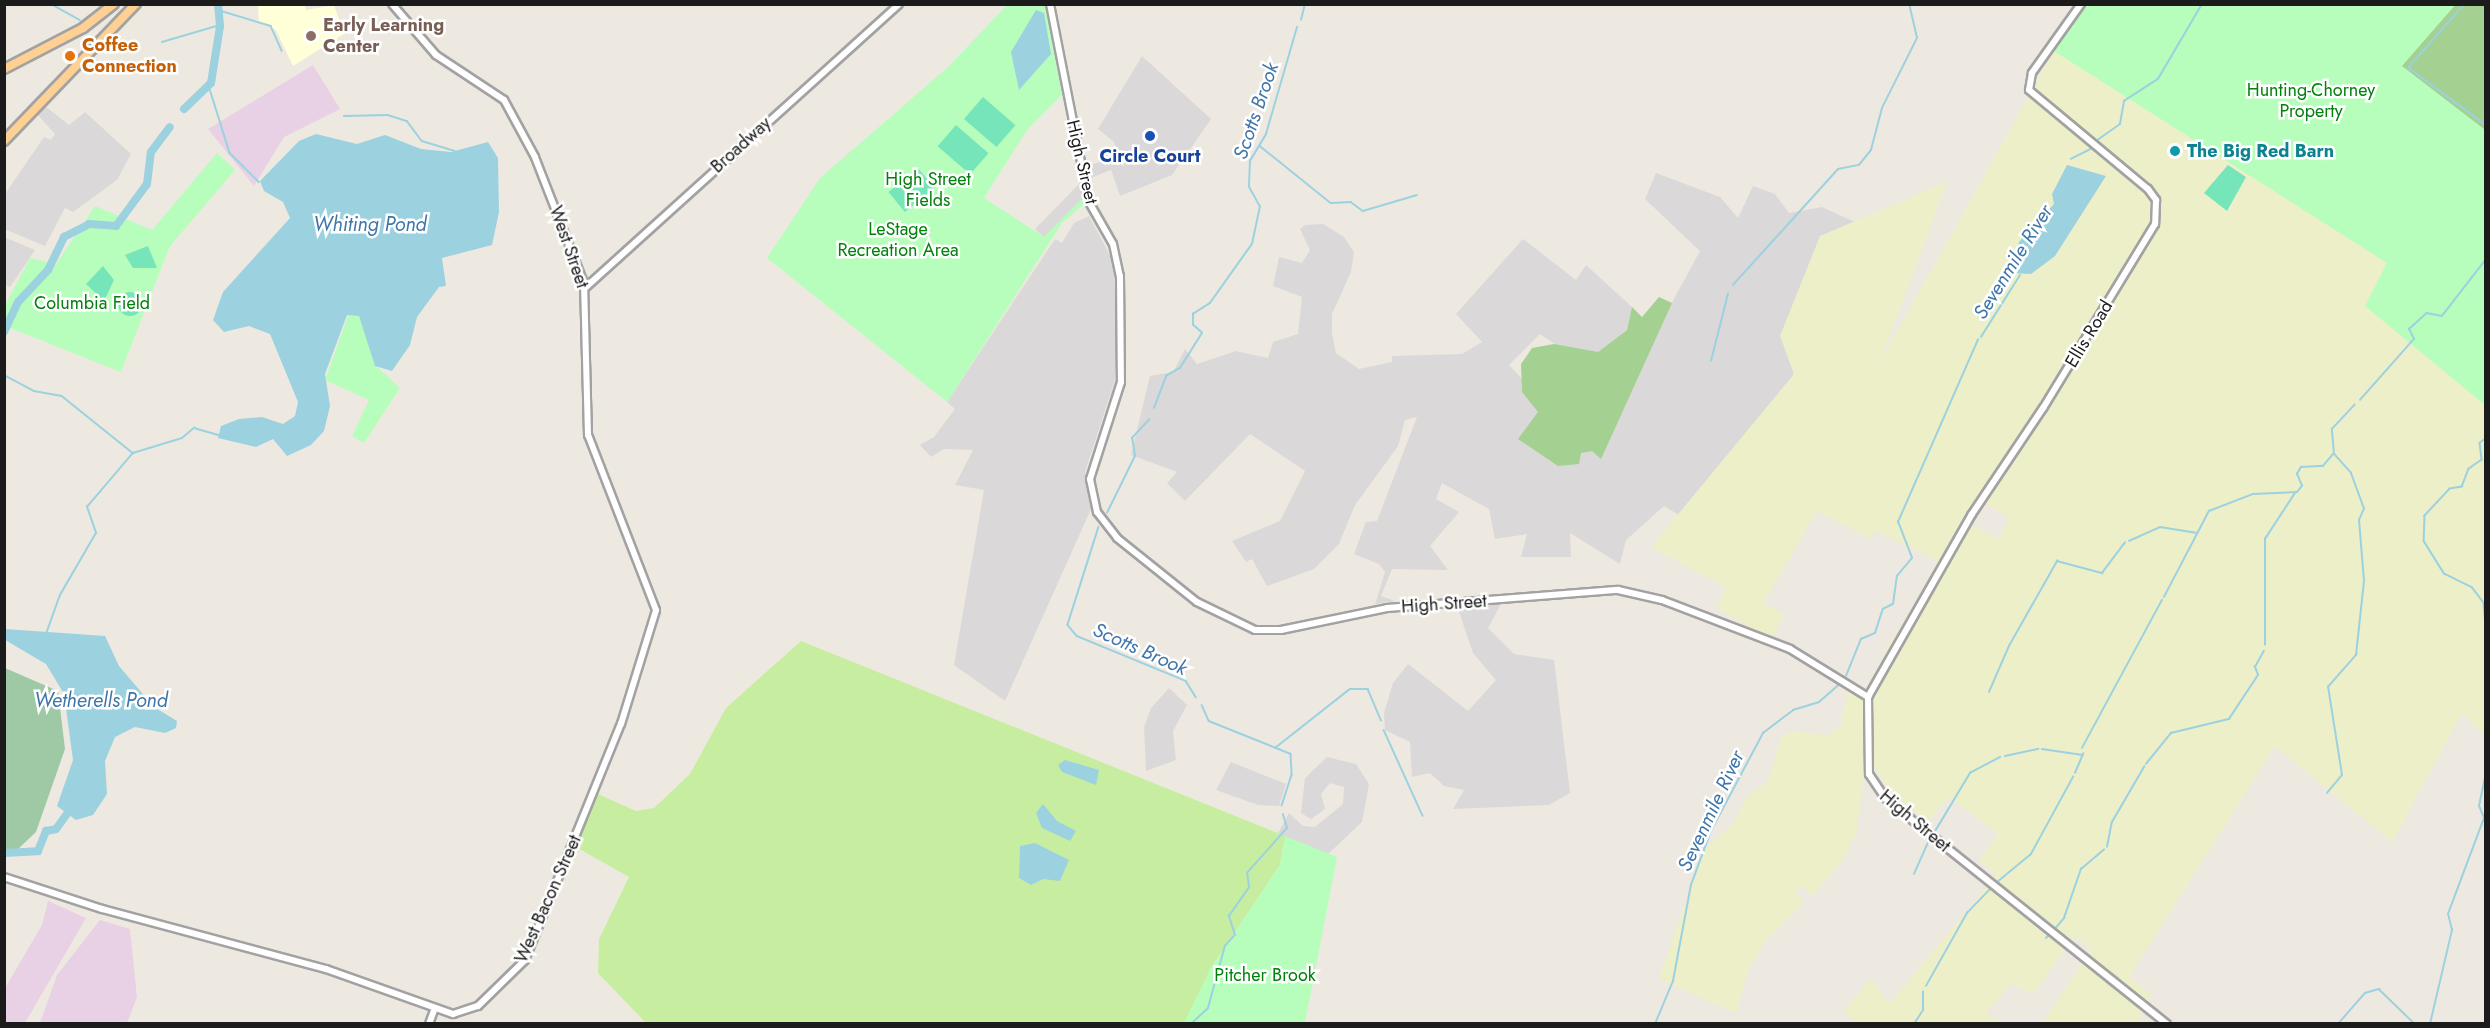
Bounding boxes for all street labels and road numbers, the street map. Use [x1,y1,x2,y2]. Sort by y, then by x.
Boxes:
street label: Broadway [706,112,776,178]
street label: High Street [1062,118,1102,206]
street label: West Street [545,203,593,291]
street label: Ellis Road [2061,297,2117,371]
street label: High Street [1401,590,1487,618]
street label: High Street [1875,785,1955,857]
street label: West Bacon Street [510,832,586,966]

